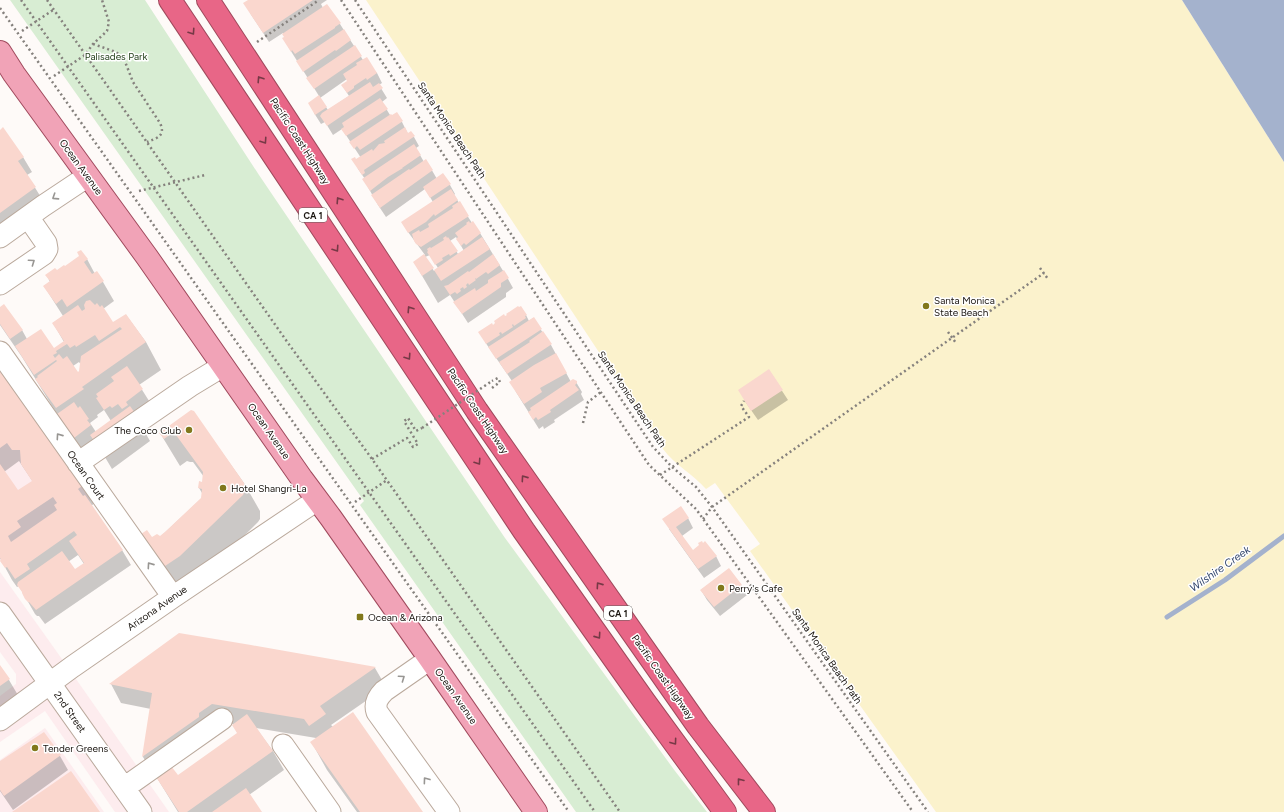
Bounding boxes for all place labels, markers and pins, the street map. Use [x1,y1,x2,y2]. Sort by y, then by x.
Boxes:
place label: Santa Monica State Beach [934,294,995,319]
marker: Santa Monica State Beach [921,301,931,311]
place label: The Coco Club [114,424,181,437]
marker: The Coco Club [184,425,194,435]
place label: Hotel Shangri-La [231,482,307,495]
marker: Hotel Shangri-La [218,483,228,493]
place label: Perry's Cafe [729,582,783,595]
marker: Perry's Cafe [716,583,726,593]
place label: Ocean & Arizona [368,611,443,624]
marker: Ocean & Arizona [355,612,365,622]
place label: Tender Greens [43,742,109,755]
marker: Tender Greens [30,743,40,753]

